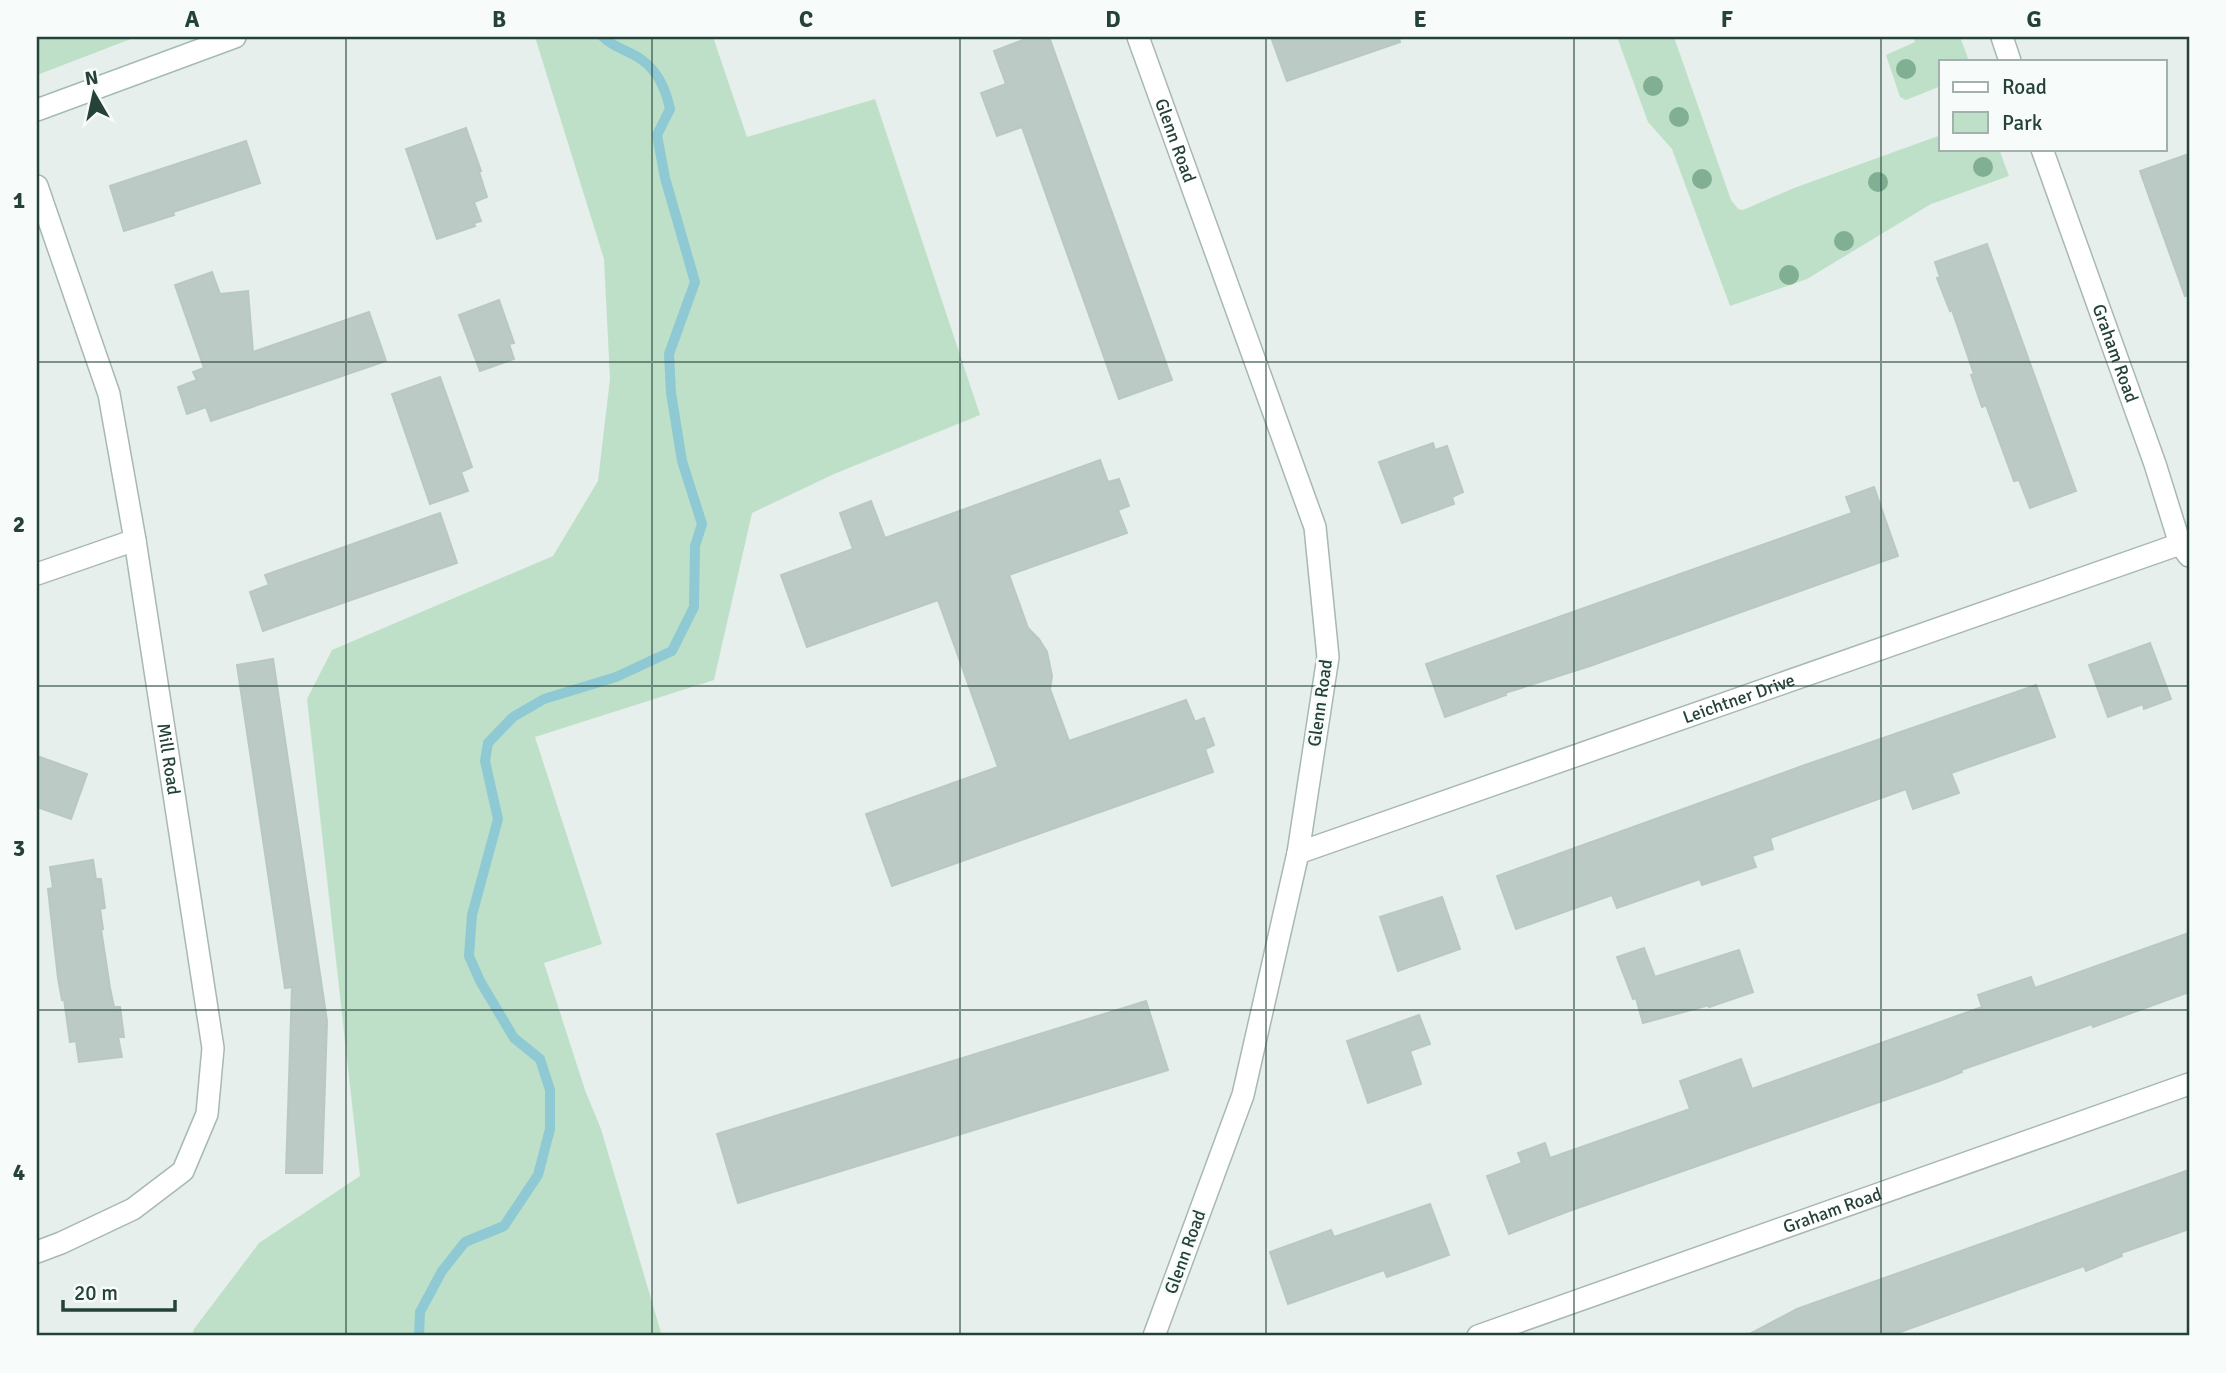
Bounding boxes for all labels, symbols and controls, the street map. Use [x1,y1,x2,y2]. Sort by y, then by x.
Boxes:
text: A [185,5,200,34]
text: B [492,5,506,34]
text: C [799,5,813,34]
text: D [1105,5,1121,34]
text: E [1413,5,1427,34]
text: F [1721,5,1733,34]
text: G [2026,5,2042,34]
north arrow [60,60,130,130]
legend [1939,60,2166,150]
text: N [83,65,100,91]
text: Road [2002,74,2047,100]
street label: Glenn Road [1150,95,1201,186]
text: Park [2002,110,2043,136]
text: 1 [13,186,25,215]
street label: Graham Road [2088,301,2143,405]
text: 2 [13,510,25,539]
street label: Glenn Road [1303,658,1337,748]
street label: Leichtner Drive [1680,669,1798,728]
street label: Mill Road [152,722,185,796]
text: 3 [13,834,25,863]
text: 4 [13,1158,25,1187]
street label: Graham Road [1780,1183,1885,1238]
street label: Glenn Road [1160,1207,1210,1297]
scale bar [63,1268,175,1312]
text: 20 m [74,1280,118,1306]

